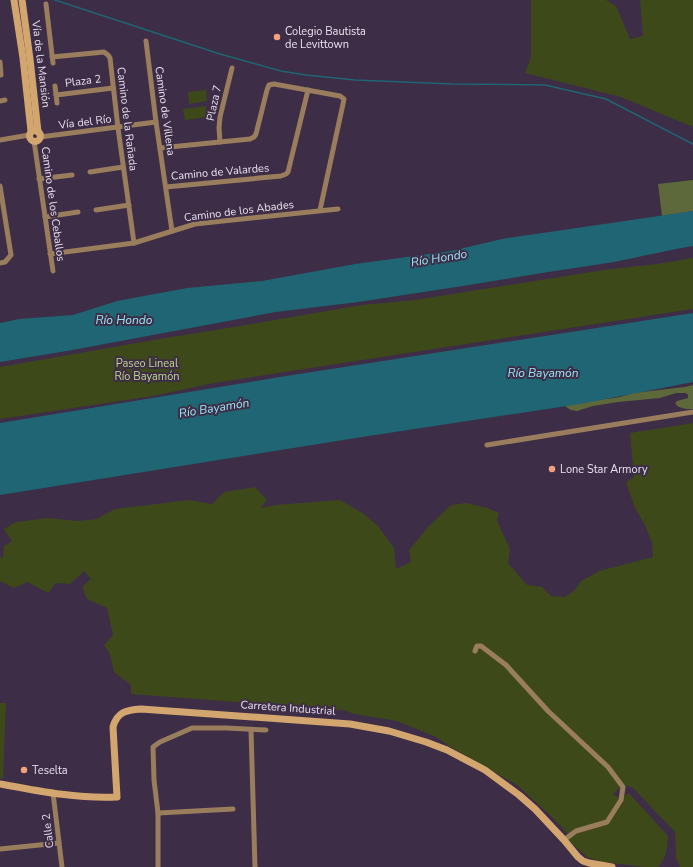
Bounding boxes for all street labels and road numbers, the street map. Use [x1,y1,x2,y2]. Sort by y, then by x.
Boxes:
street label: Vía de la Mansión [28,19,54,108]
street label: Camino de Villena [151,65,179,157]
street label: Camino de la Rañada [113,66,141,172]
street label: Plaza 2 [64,71,102,91]
street label: Plaza 7 [203,84,225,122]
street label: Vía del Río [57,111,112,133]
street label: Camino de los Ceballos [38,146,68,262]
street label: Camino de Valardes [170,160,270,184]
street label: Camino de los Abades [183,197,295,225]
street label: Carretera Industrial [240,697,337,719]
street label: Calle 2 [38,813,58,849]

